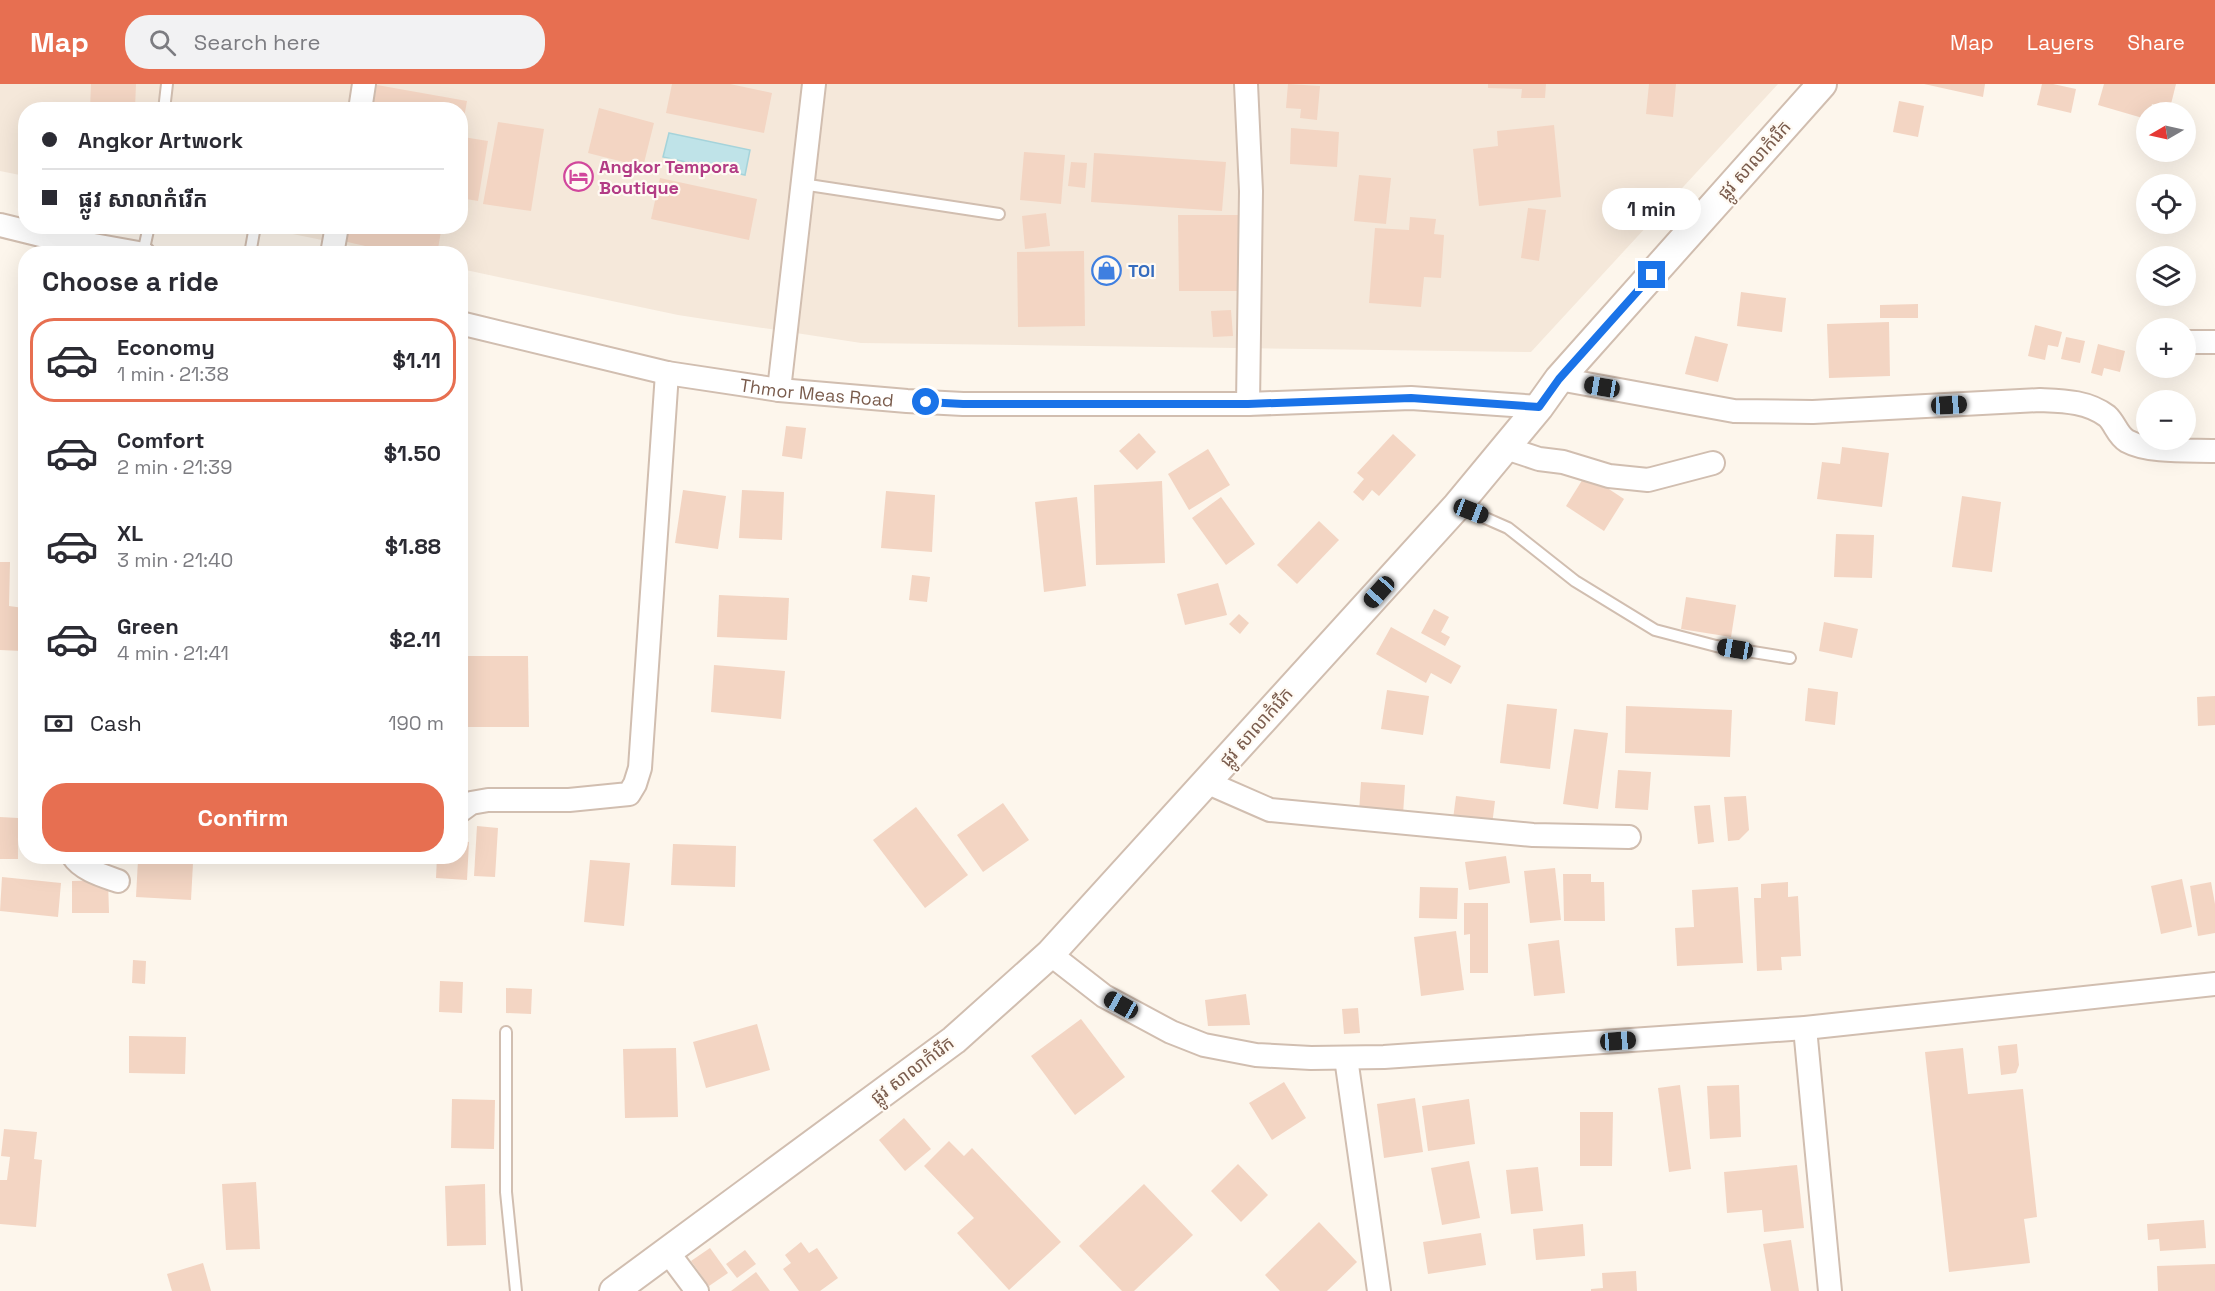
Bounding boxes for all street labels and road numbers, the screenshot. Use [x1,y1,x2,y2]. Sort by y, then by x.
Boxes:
street label: ផ្លូវ សាលាកំរើក [1712,116,1800,208]
street label: Thmor Meas Road [738,373,895,411]
street label: ផ្លូវ សាលាកំរើក [1214,683,1302,775]
street label: ផ្លូវ សាលាកំរើក [866,1031,962,1113]

